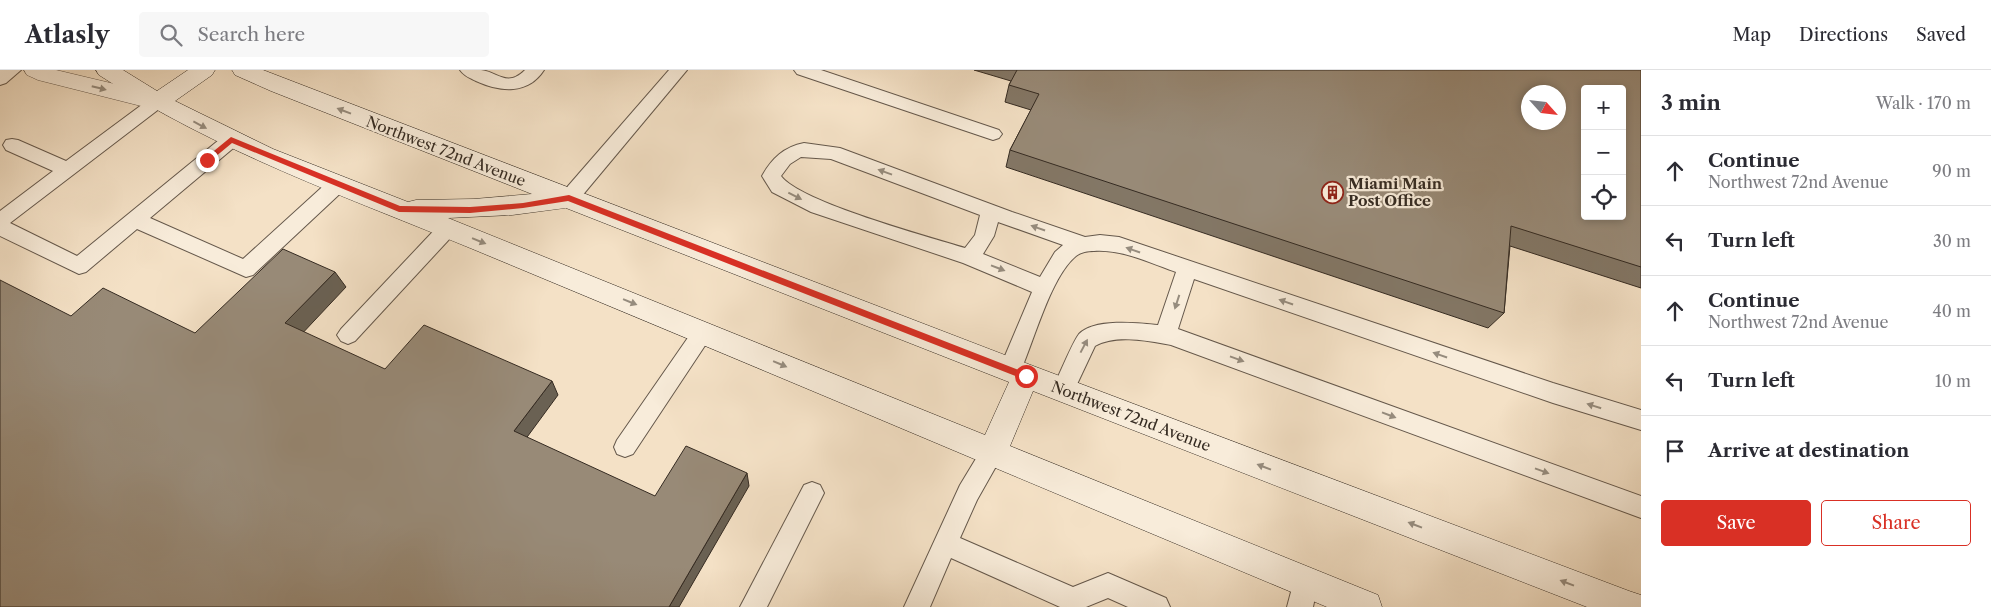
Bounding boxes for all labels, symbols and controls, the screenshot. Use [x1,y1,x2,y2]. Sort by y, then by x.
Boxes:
search box [139,12,489,57]
text: Atlasly [25,20,109,49]
icon: search [157,21,185,49]
text: Search here [197,23,305,46]
text: Map [1732,24,1771,46]
text: Directions [1799,24,1888,46]
text: Saved [1916,24,1966,46]
one-way arrow [91,84,106,92]
north arrow [1521,85,1566,130]
map controls [1581,85,1626,220]
button: + [1581,85,1626,130]
text: 3 min [1661,90,1721,115]
text: Walk · 170 m [1876,93,1971,113]
one-way arrow [337,107,351,115]
street label: Northwest 72nd Avenue [364,112,528,190]
one-way arrow [193,121,207,129]
button: − [1581,130,1626,175]
route end [196,149,219,172]
text: Continue [1708,149,1800,172]
icon: ahead [1661,157,1689,185]
text: 90 m [1932,161,1971,181]
one-way arrow [878,168,893,175]
text: Northwest 72nd Avenue [1708,172,1889,192]
place label: Miami Main Post Office [1348,174,1443,210]
button: locate [1581,175,1626,220]
building icon: Miami Main Post Office [1320,180,1344,204]
one-way arrow [788,192,802,200]
one-way arrow [1030,224,1045,232]
icon: left [1661,227,1689,255]
text: Turn left [1708,229,1795,252]
text: 30 m [1933,231,1971,251]
one-way arrow [472,238,486,246]
one-way arrow [1125,245,1140,253]
one-way arrow [991,264,1006,272]
text: Continue [1708,289,1800,312]
one-way arrow [1172,294,1180,309]
icon: ahead [1661,297,1689,325]
one-way arrow [623,298,638,306]
one-way arrow [1279,298,1294,305]
text: 40 m [1932,301,1971,321]
text: Northwest 72nd Avenue [1708,312,1889,332]
one-way arrow [1080,339,1089,353]
one-way arrow [1432,351,1447,359]
one-way arrow [1229,356,1244,363]
one-way arrow [773,361,787,369]
route start [1015,365,1038,388]
icon: left [1661,367,1689,395]
text: Turn left [1708,369,1795,392]
text: 10 m [1935,371,1971,391]
street label: Northwest 72nd Avenue [1049,377,1213,455]
one-way arrow [1587,402,1602,409]
one-way arrow [1382,411,1397,419]
icon: arrive [1661,437,1689,465]
text: Arrive at destination [1708,439,1909,462]
one-way arrow [1256,463,1271,470]
one-way arrow [1534,468,1549,475]
button: Save [1661,500,1811,546]
button: Share [1821,500,1971,546]
one-way arrow [1408,521,1423,528]
one-way arrow [1559,579,1574,587]

